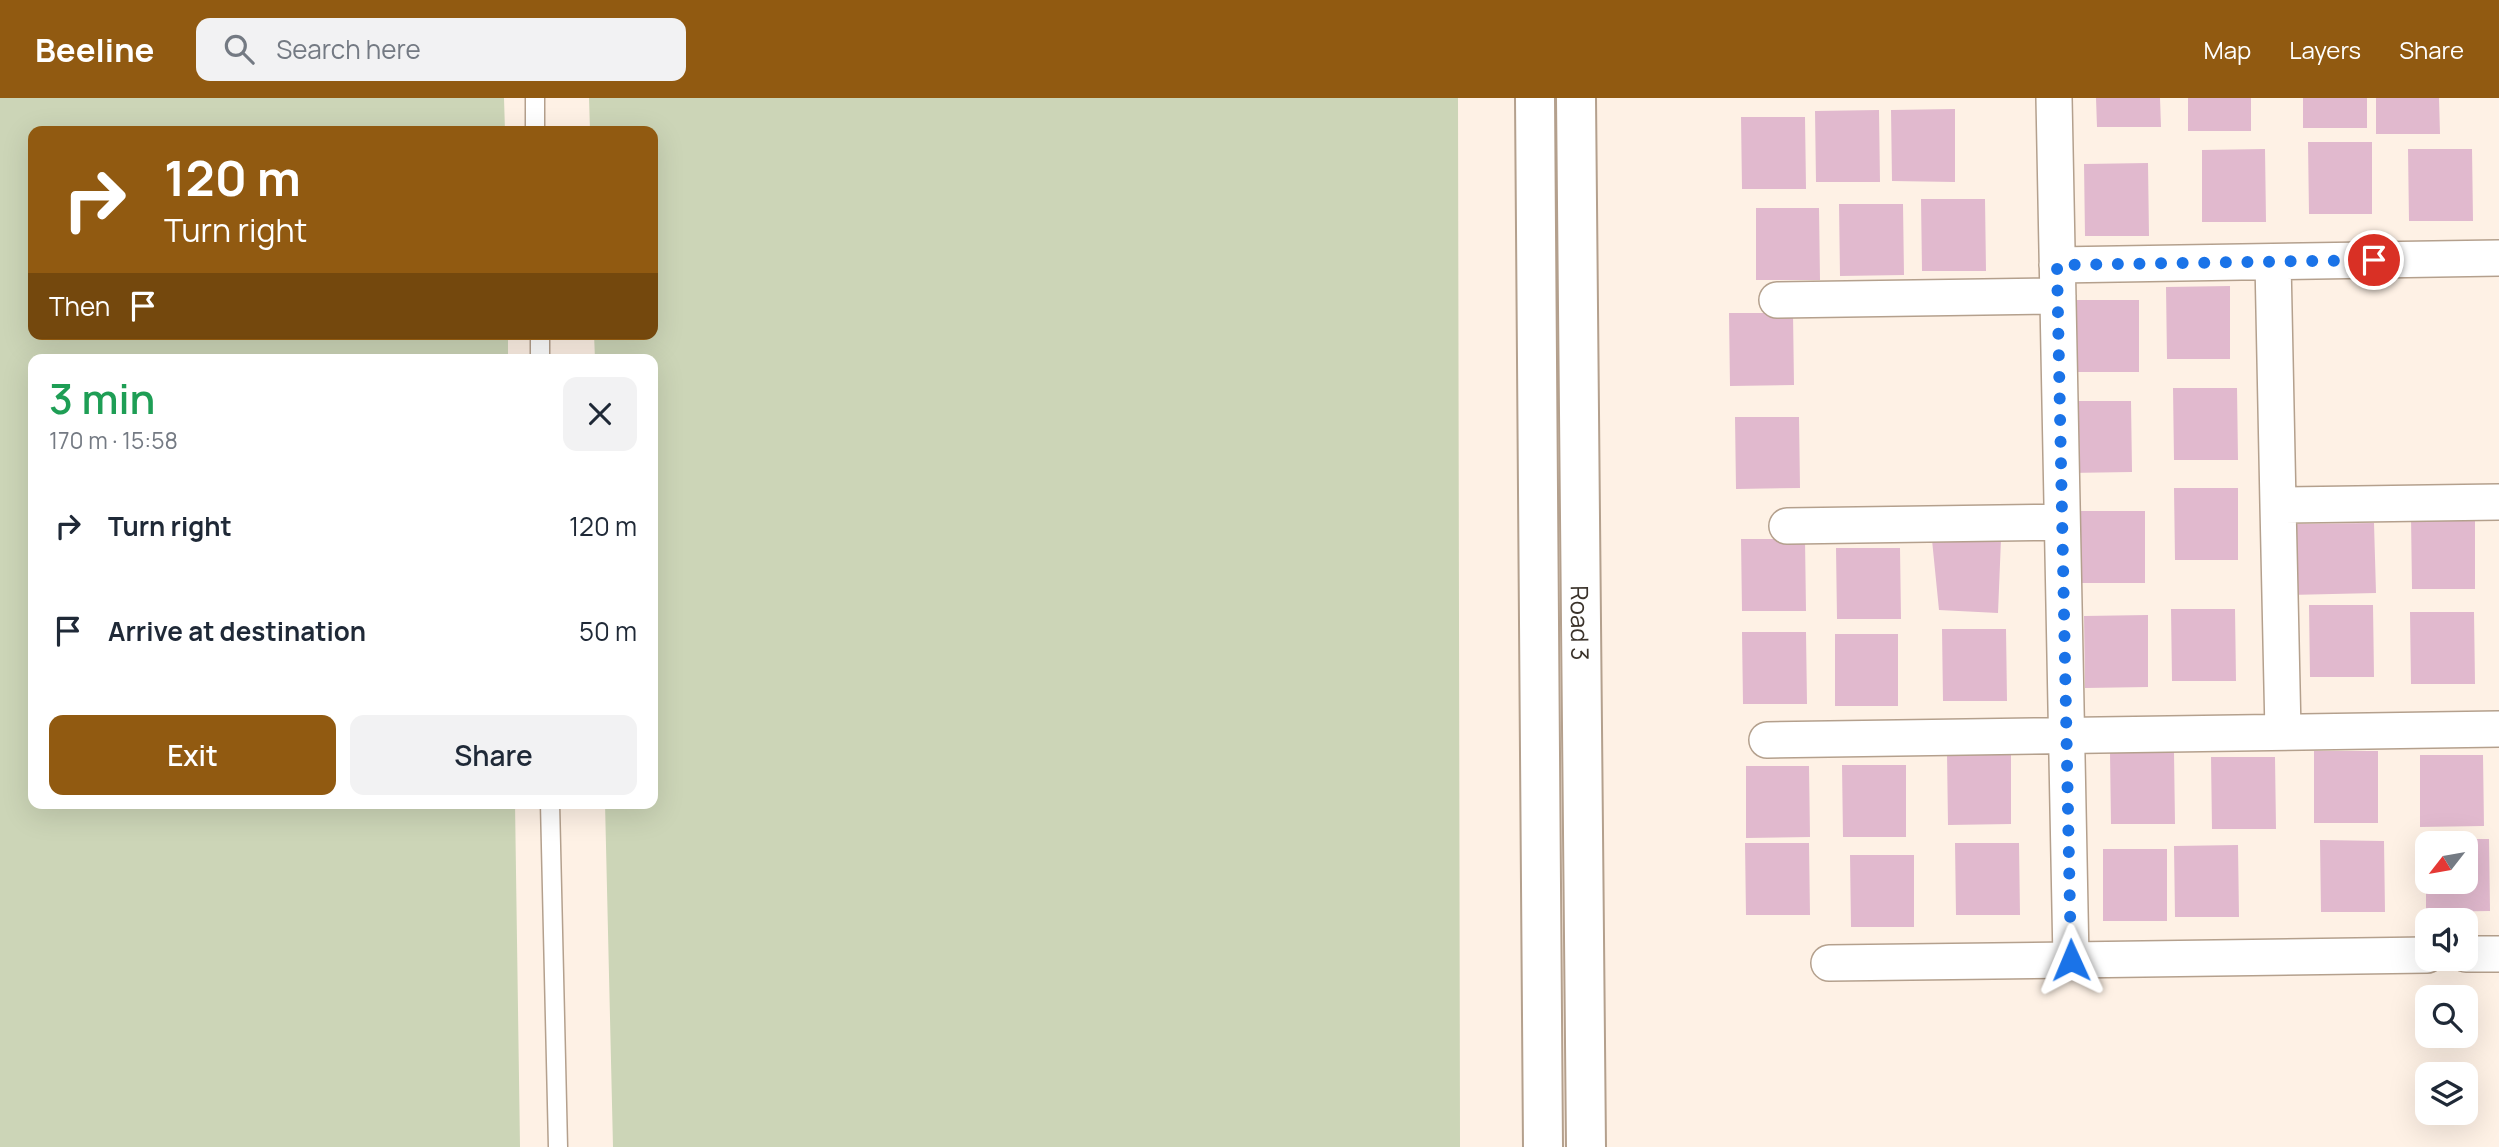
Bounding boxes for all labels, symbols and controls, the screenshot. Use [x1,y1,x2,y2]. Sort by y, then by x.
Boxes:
search box [196,18,686,81]
text: Beeline [35,27,154,72]
icon: search [220,30,258,68]
text: Search here [276,31,421,67]
text: Map [2204,33,2251,66]
text: Layers [2289,33,2361,66]
text: Share [2399,33,2464,66]
text: 120 m [164,144,301,211]
icon: right [49,154,140,245]
text: Turn right [164,208,307,252]
pin [2344,230,2404,290]
icon: arrive [2355,241,2393,279]
icon: arrive [124,287,162,325]
text: Then [49,288,110,324]
text: 3 min [49,369,155,427]
button: close [563,377,637,451]
text: 170 m · 15:58 [49,424,178,456]
icon: right [49,507,87,545]
text: Turn right [108,508,232,544]
text: 120 m [569,508,637,544]
street label: Road 3 [1564,585,1598,661]
icon: arrive [49,612,87,650]
text: Arrive at destination [108,613,366,649]
text: 50 m [579,613,637,649]
button: Exit [49,715,336,795]
button: Share [350,715,637,795]
north arrow [2415,831,2478,894]
map controls [2415,831,2478,1125]
button: sound [2415,908,2478,971]
position arrow [2034,923,2108,997]
button: search [2415,985,2478,1048]
button: layers [2415,1062,2478,1125]

